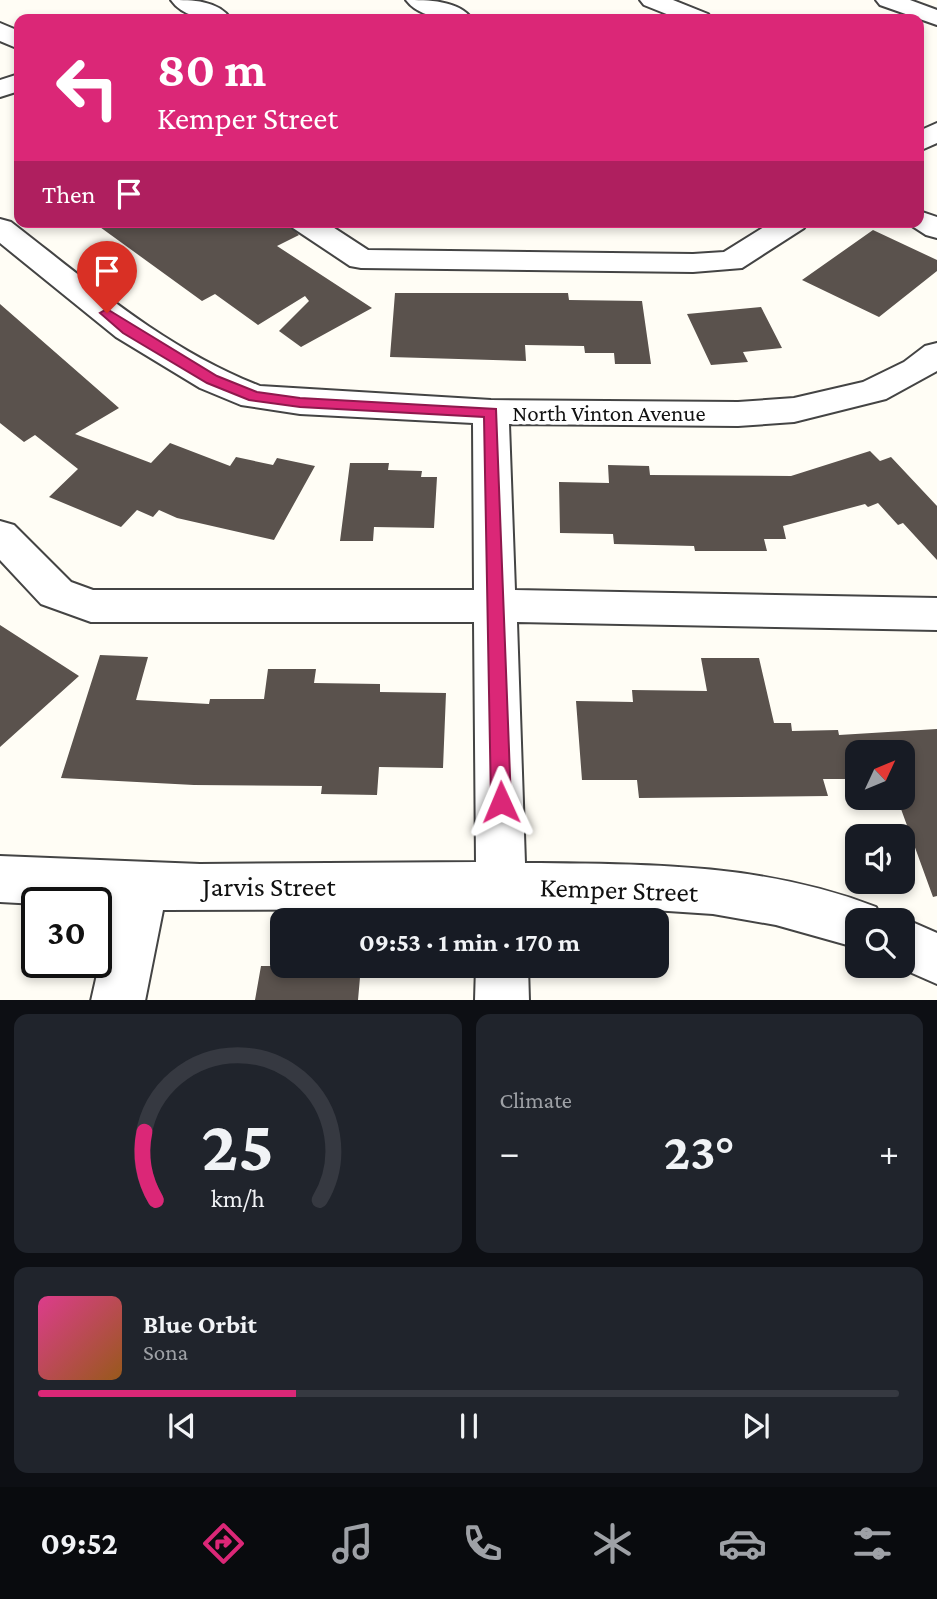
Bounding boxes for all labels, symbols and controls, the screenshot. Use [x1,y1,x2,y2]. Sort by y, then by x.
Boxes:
icon: left [42,42,133,133]
text: 80 m [157,42,266,97]
text: Kemper Street [157,100,338,136]
icon: arrive [110,175,148,213]
text: Then [42,180,96,209]
pin [77,241,137,313]
icon: arrive [88,252,126,290]
street label: North Vinton Avenue [512,400,706,426]
north arrow [845,740,915,810]
map controls [845,740,915,978]
position arrow [464,765,538,839]
button: sound [845,824,915,894]
street label: Jarvis Street [199,871,336,902]
street label: Kemper Street [539,871,699,908]
speed limit sign: 30 [21,887,112,978]
button: search [845,908,915,978]
text: 09:53 · 1 min · 170 m [359,928,580,957]
text: Climate [500,1087,572,1113]
text: 25 [201,1105,274,1186]
text: 23° [664,1122,735,1180]
text: − [500,1131,520,1173]
text: + [879,1131,899,1173]
text: km/h [211,1184,265,1211]
text: Blue Orbit [143,1310,257,1339]
text: Sona [143,1339,188,1365]
icon: previous [163,1407,201,1445]
icon: pause [450,1407,488,1445]
icon: next [737,1407,775,1445]
icon: directions [199,1519,248,1568]
icon: music [328,1519,377,1568]
icon: phone [458,1519,507,1568]
icon: climate [588,1519,637,1568]
icon: car [718,1519,767,1568]
icon: filters [848,1519,897,1568]
text: 09:52 [40,1525,118,1561]

